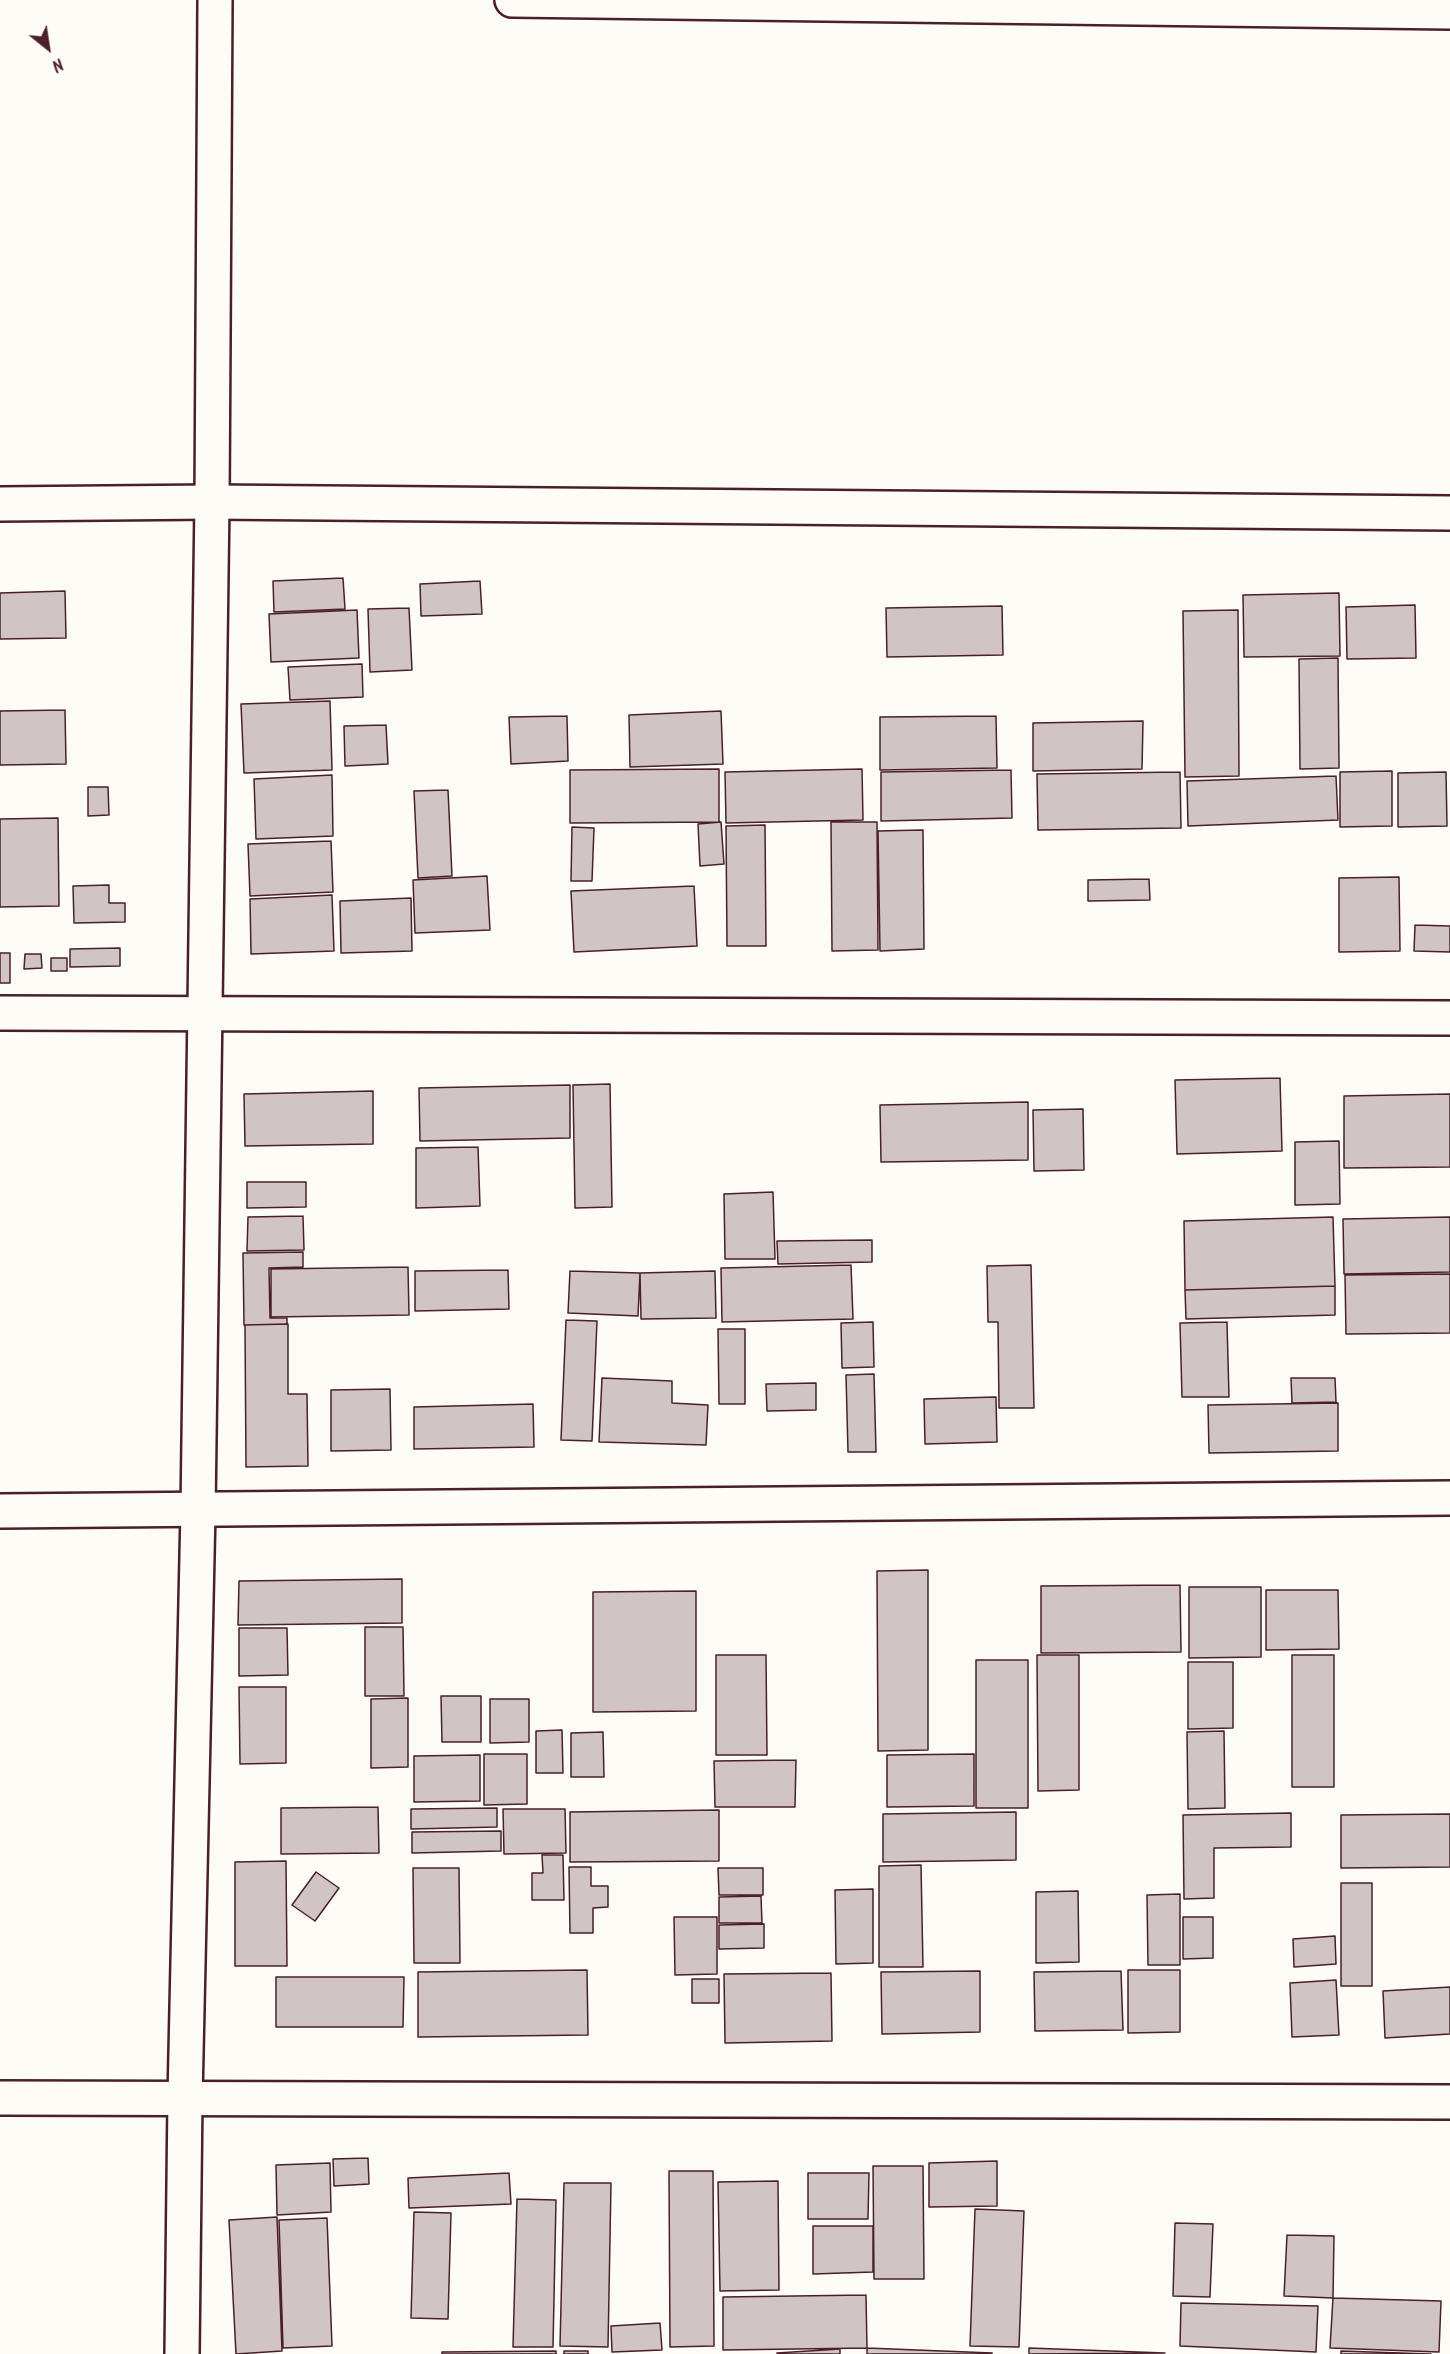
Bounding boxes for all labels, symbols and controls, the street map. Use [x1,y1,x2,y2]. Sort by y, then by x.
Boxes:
north arrow [18,18,78,78]
text: N [47,51,68,77]

